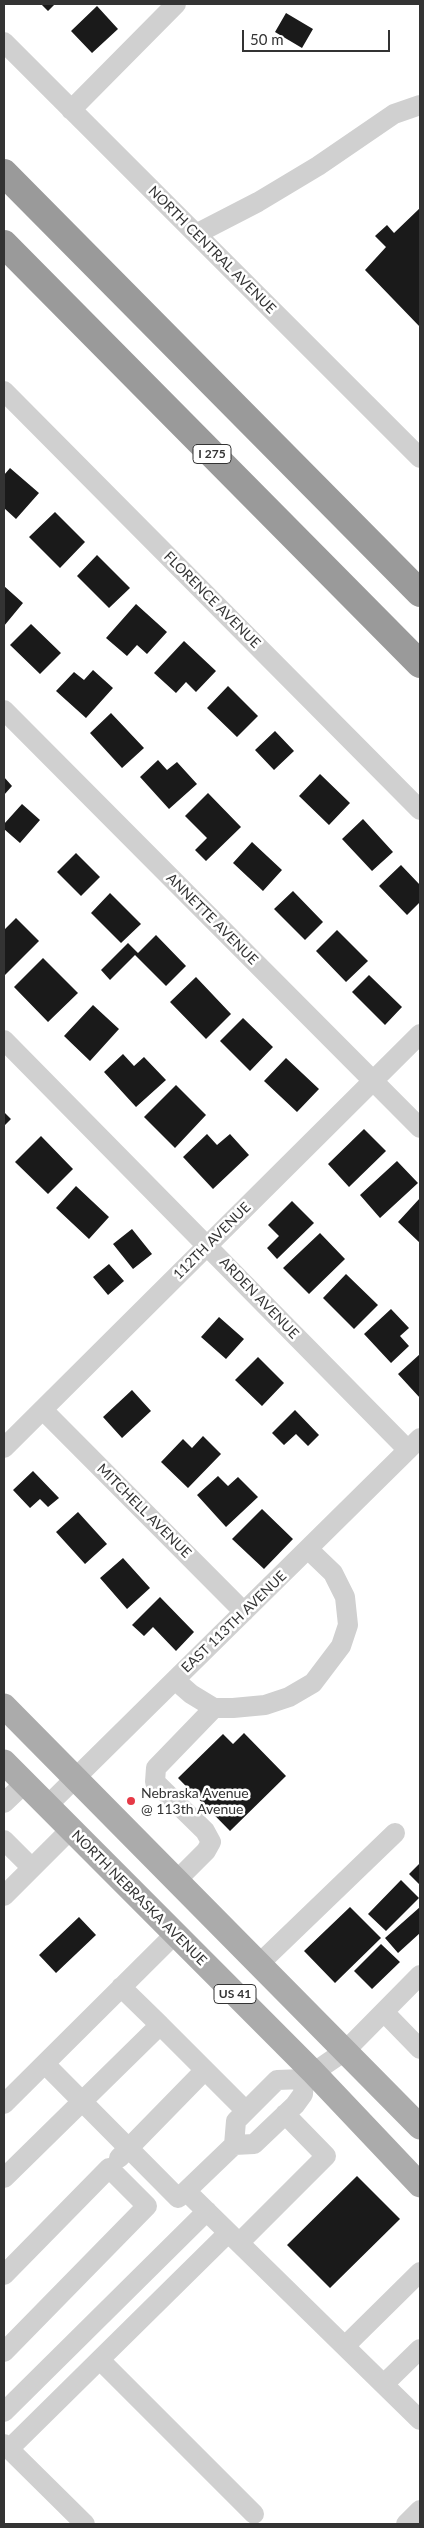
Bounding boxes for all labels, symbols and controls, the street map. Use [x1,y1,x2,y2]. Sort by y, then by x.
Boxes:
scale bar [244,20,392,52]
text: 50 m [250,30,284,48]
street label: NORTH CENTRAL AVENUE [145,183,279,317]
road number: I 275 [193,444,231,464]
street label: FLORENCE AVENUE [160,548,264,652]
street label: ANNETTE AVENUE [163,870,261,968]
street label: 112TH AVENUE [170,1199,254,1283]
street label: ARDEN AVENUE [216,1254,302,1342]
street label: MITCHELL AVENUE [93,1460,195,1562]
street label: EAST 113TH AVENUE [178,1568,290,1676]
place label: Nebraska Avenue @ 113th Avenue [141,1785,249,1818]
marker: Nebraska Avenue @ 113th Avenue [125,1795,137,1807]
street label: NORTH NEBRASKA AVENUE [68,1827,210,1969]
road number: US 41 [214,1985,256,2004]

